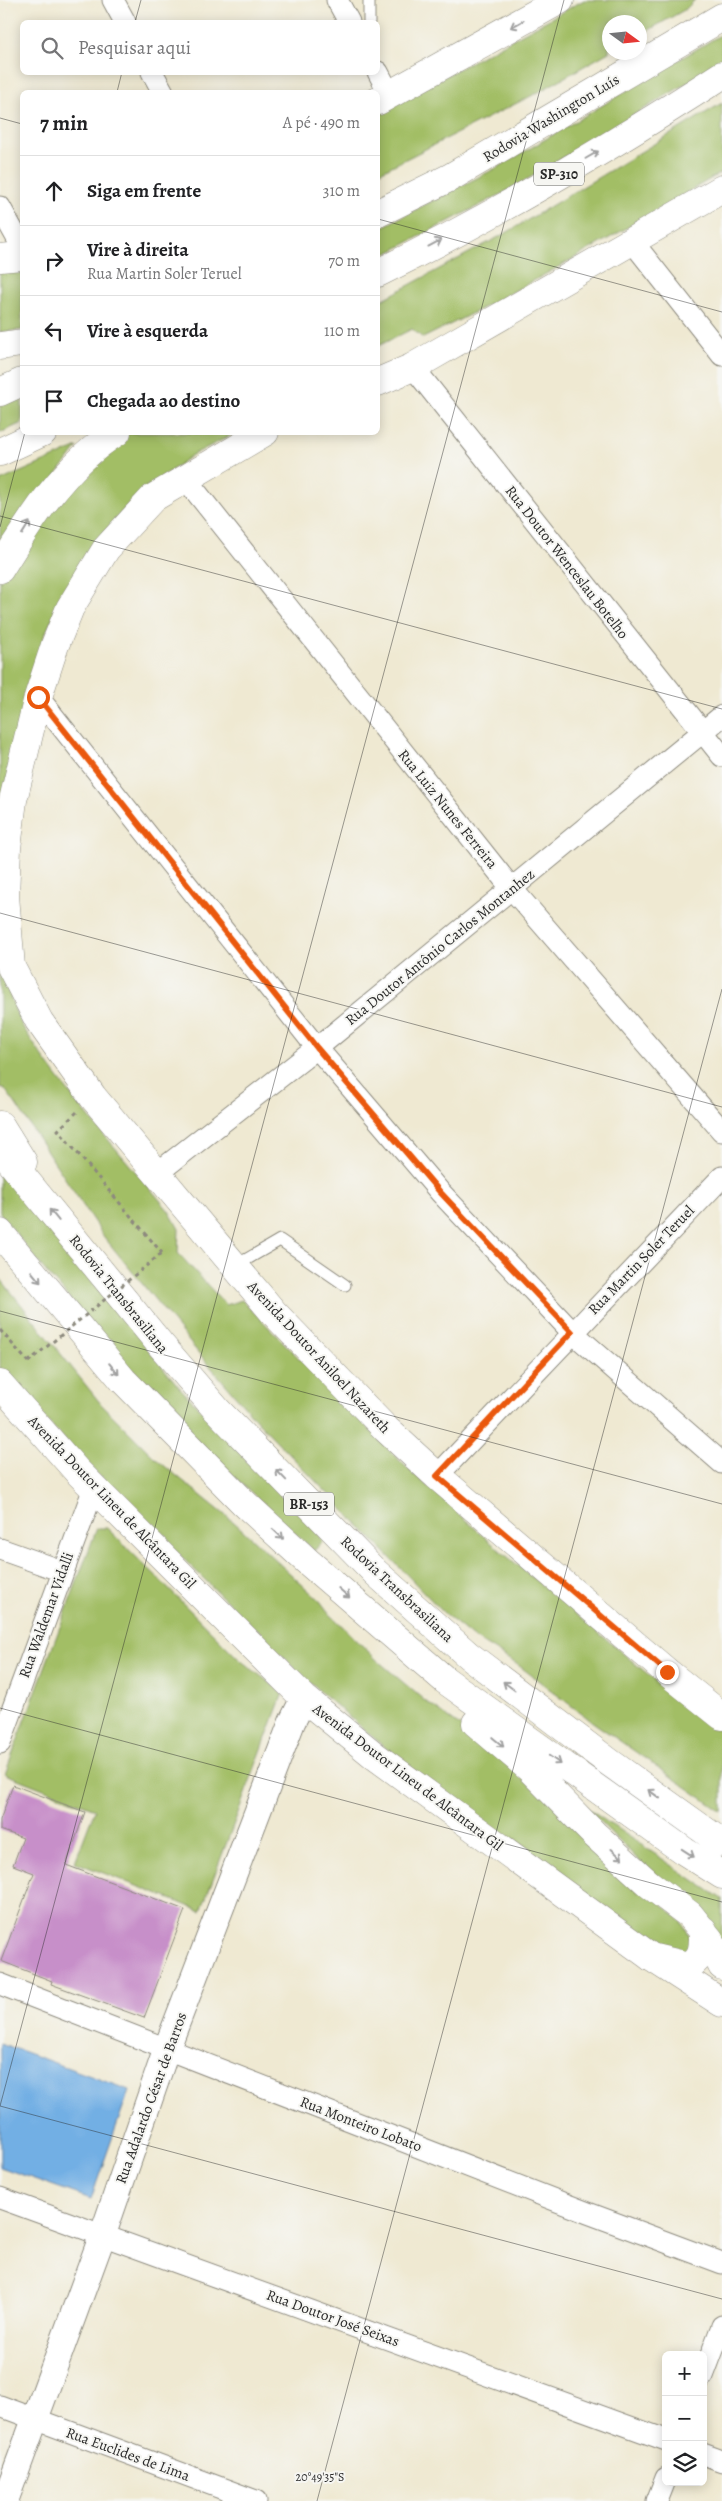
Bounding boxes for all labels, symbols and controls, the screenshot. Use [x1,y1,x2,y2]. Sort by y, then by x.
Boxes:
north arrow [602,15,647,60]
one-way arrow [510,19,525,29]
search box [20,20,380,75]
icon: search [38,34,66,62]
text: Pesquisar aqui [78,35,191,61]
street label: Rodovia Washington Luís [479,69,623,167]
text: 7 min [40,109,88,137]
text: A pé · 490 m [283,112,360,134]
one-way arrow [585,150,599,160]
road number: SP-310 [534,162,584,185]
icon: ahead [40,177,68,205]
text: Siga em frente [87,178,201,204]
text: 310 m [323,180,360,202]
text: Vire à direita [87,237,189,263]
one-way arrow [427,238,442,247]
icon: right [40,247,68,275]
text: 70 m [328,250,360,272]
text: Rua Martin Soler Teruel [87,263,242,285]
icon: left [40,317,68,345]
text: Vire à esquerda [87,318,208,344]
text: 110 m [324,320,360,342]
icon: arrive [40,387,68,415]
text: Chegada ao destino [87,388,240,414]
street label: Rua Doutor Wenceslau Botelho [501,481,633,643]
one-way arrow [21,522,31,536]
route start [27,686,50,709]
street label: Rua Luiz Nunes Ferreira [394,745,502,873]
street label: Rua Doutor Antônio Carlos Montanhez [341,864,539,1030]
street label: Rua Martin Soler Teruel [583,1201,699,1319]
one-way arrow [49,1209,60,1222]
street label: Rodovia Transbrasiliana [65,1230,173,1358]
one-way arrow [31,1270,42,1283]
street label: Avenida Doutor Aniloel Nazareth [242,1276,395,1437]
one-way arrow [109,1363,120,1376]
street label: Avenida Doutor Lineu de Alcântara Gil [23,1410,201,1593]
one-way arrow [275,1469,287,1482]
road number: BR-153 [284,1492,334,1516]
one-way arrow [272,1528,284,1540]
street label: Rodovia Transbrasiliana [336,1531,458,1647]
street label: Rua Waldemar Vidalli [14,1549,78,1681]
one-way arrow [337,1587,350,1598]
route end [656,1661,679,1684]
one-way arrow [503,1681,516,1692]
street label: Avenida Doutor Lineu de Alcântara Gil [308,1698,508,1855]
one-way arrow [492,1737,505,1748]
one-way arrow [548,1755,562,1765]
one-way arrow [647,1789,661,1799]
one-way arrow [610,1848,623,1860]
one-way arrow [681,1848,695,1858]
street label: Rua Adalardo César de Barros [111,2009,191,2187]
street label: Rua Monteiro Lobato [297,2092,425,2156]
street label: Rua Doutor José Seixas [264,2285,402,2351]
map controls [662,2351,707,2486]
button: + [662,2351,707,2396]
button: − [662,2396,707,2441]
street label: Rua Euclides de Lima [63,2422,193,2486]
button: layers [662,2441,707,2486]
text: 20°49'35"S [296,2469,344,2485]

